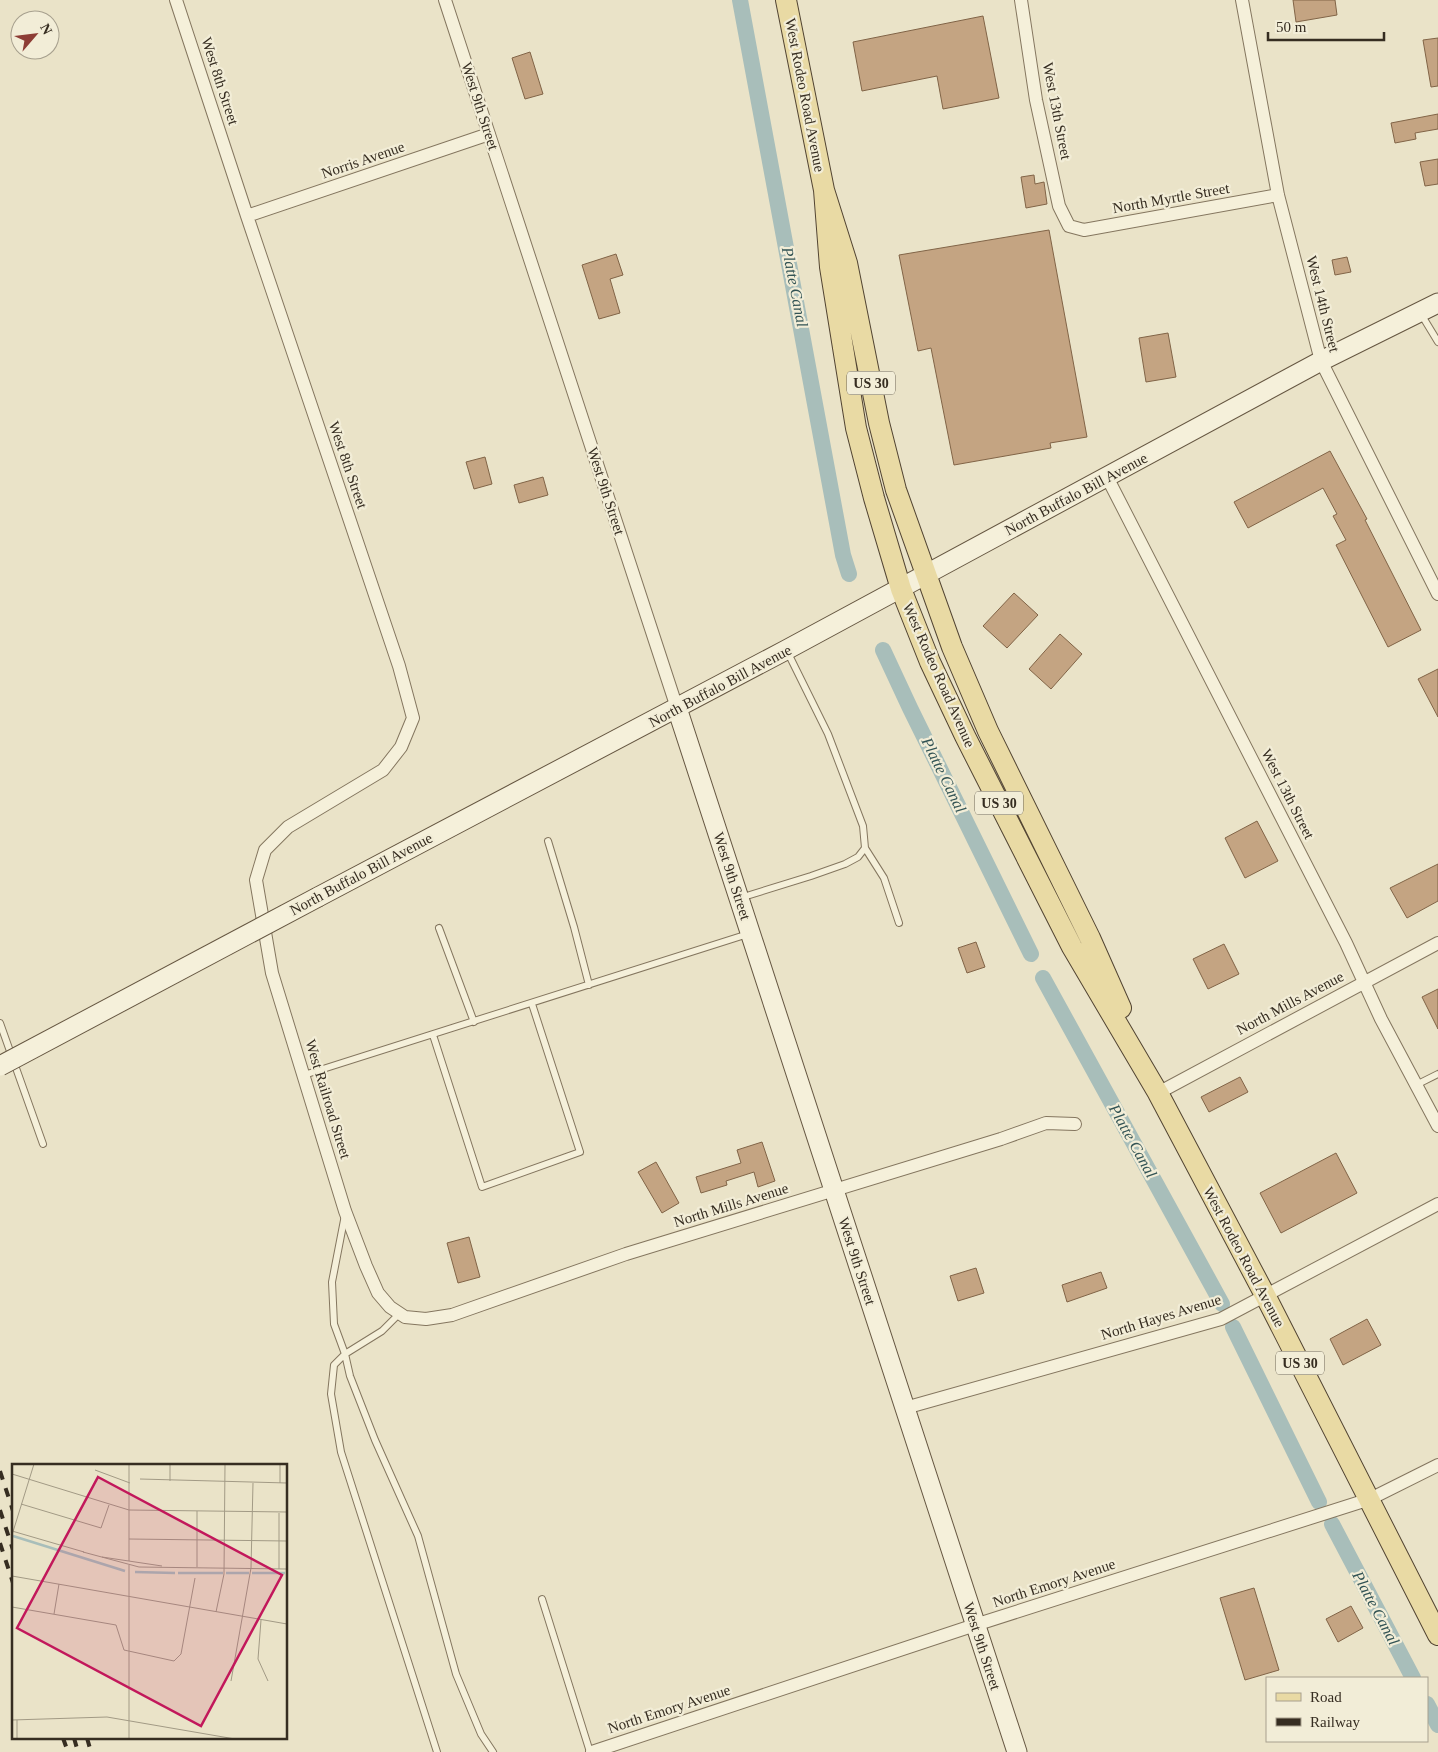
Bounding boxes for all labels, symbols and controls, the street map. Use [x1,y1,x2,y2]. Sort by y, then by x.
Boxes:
north arrow [10,10,60,60]
scale bar [1268,10,1384,42]
street label: West Rodeo Road Avenue [782,17,828,174]
text: 50 m [1276,19,1307,35]
text: N [37,21,55,37]
street label: West 8th Street [198,35,242,128]
street label: West 9th Street [458,60,502,153]
street label: West 13th Street [1040,61,1074,162]
street label: Norris Avenue [319,138,407,182]
street label: North Myrtle Street [1111,180,1231,216]
water label: Platte Canal [779,244,811,329]
street label: West 14th Street [1303,254,1343,355]
road number: US 30 [847,372,895,394]
street label: West 8th Street [326,419,371,512]
street label: West 9th Street [584,445,628,538]
street label: North Buffalo Bill Avenue [1002,449,1150,538]
street label: West Rodeo Road Avenue [900,600,978,750]
street label: North Buffalo Bill Avenue [646,641,794,730]
water label: Platte Canal [918,734,970,816]
street label: West 13th Street [1258,746,1318,842]
road number: US 30 [975,791,1023,814]
street label: North Buffalo Bill Avenue [287,829,435,918]
street label: West 9th Street [710,830,754,923]
street label: North Mills Avenue [1234,968,1347,1038]
street label: West Railroad Street [302,1037,354,1161]
water label: Platte Canal [1105,1100,1160,1181]
street label: North Mills Avenue [672,1180,791,1230]
street label: West Rodeo Road Avenue [1200,1184,1288,1330]
street label: West 9th Street [835,1215,879,1308]
street label: North Hayes Avenue [1099,1291,1223,1343]
road number: US 30 [1276,1352,1324,1375]
inset map [12,1464,288,1740]
street label: North Emory Avenue [991,1556,1118,1610]
water label: Platte Canal [1349,1567,1403,1648]
street label: West 9th Street [960,1600,1004,1693]
legend [1266,1677,1428,1742]
street label: North Emory Avenue [606,1682,733,1736]
text: Road [1310,1689,1342,1705]
text: Railway [1310,1714,1360,1730]

